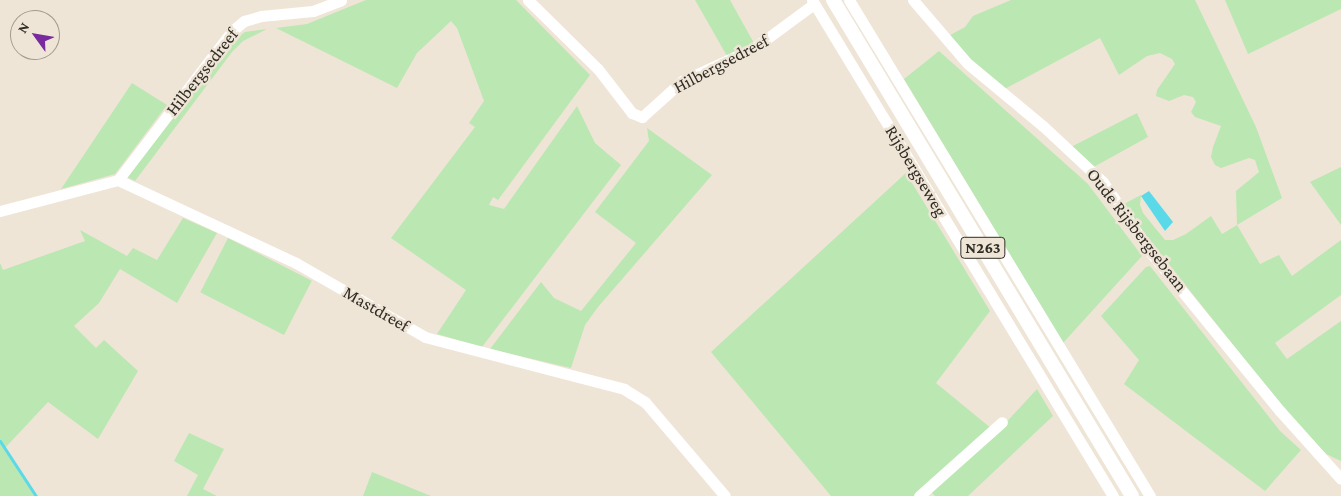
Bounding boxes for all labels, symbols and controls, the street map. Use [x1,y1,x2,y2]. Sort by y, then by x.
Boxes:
north arrow [10,10,60,60]
text: N [14,19,32,36]
street label: Hilbergsedreef [161,24,243,120]
street label: Hilbergsedreef [670,30,772,98]
street label: Rijsbergseweg [880,121,952,221]
street label: Oude Rijsbergsebaan [1082,164,1192,296]
road number: N263 [959,234,1007,262]
street label: Mastdreef [339,281,413,337]

